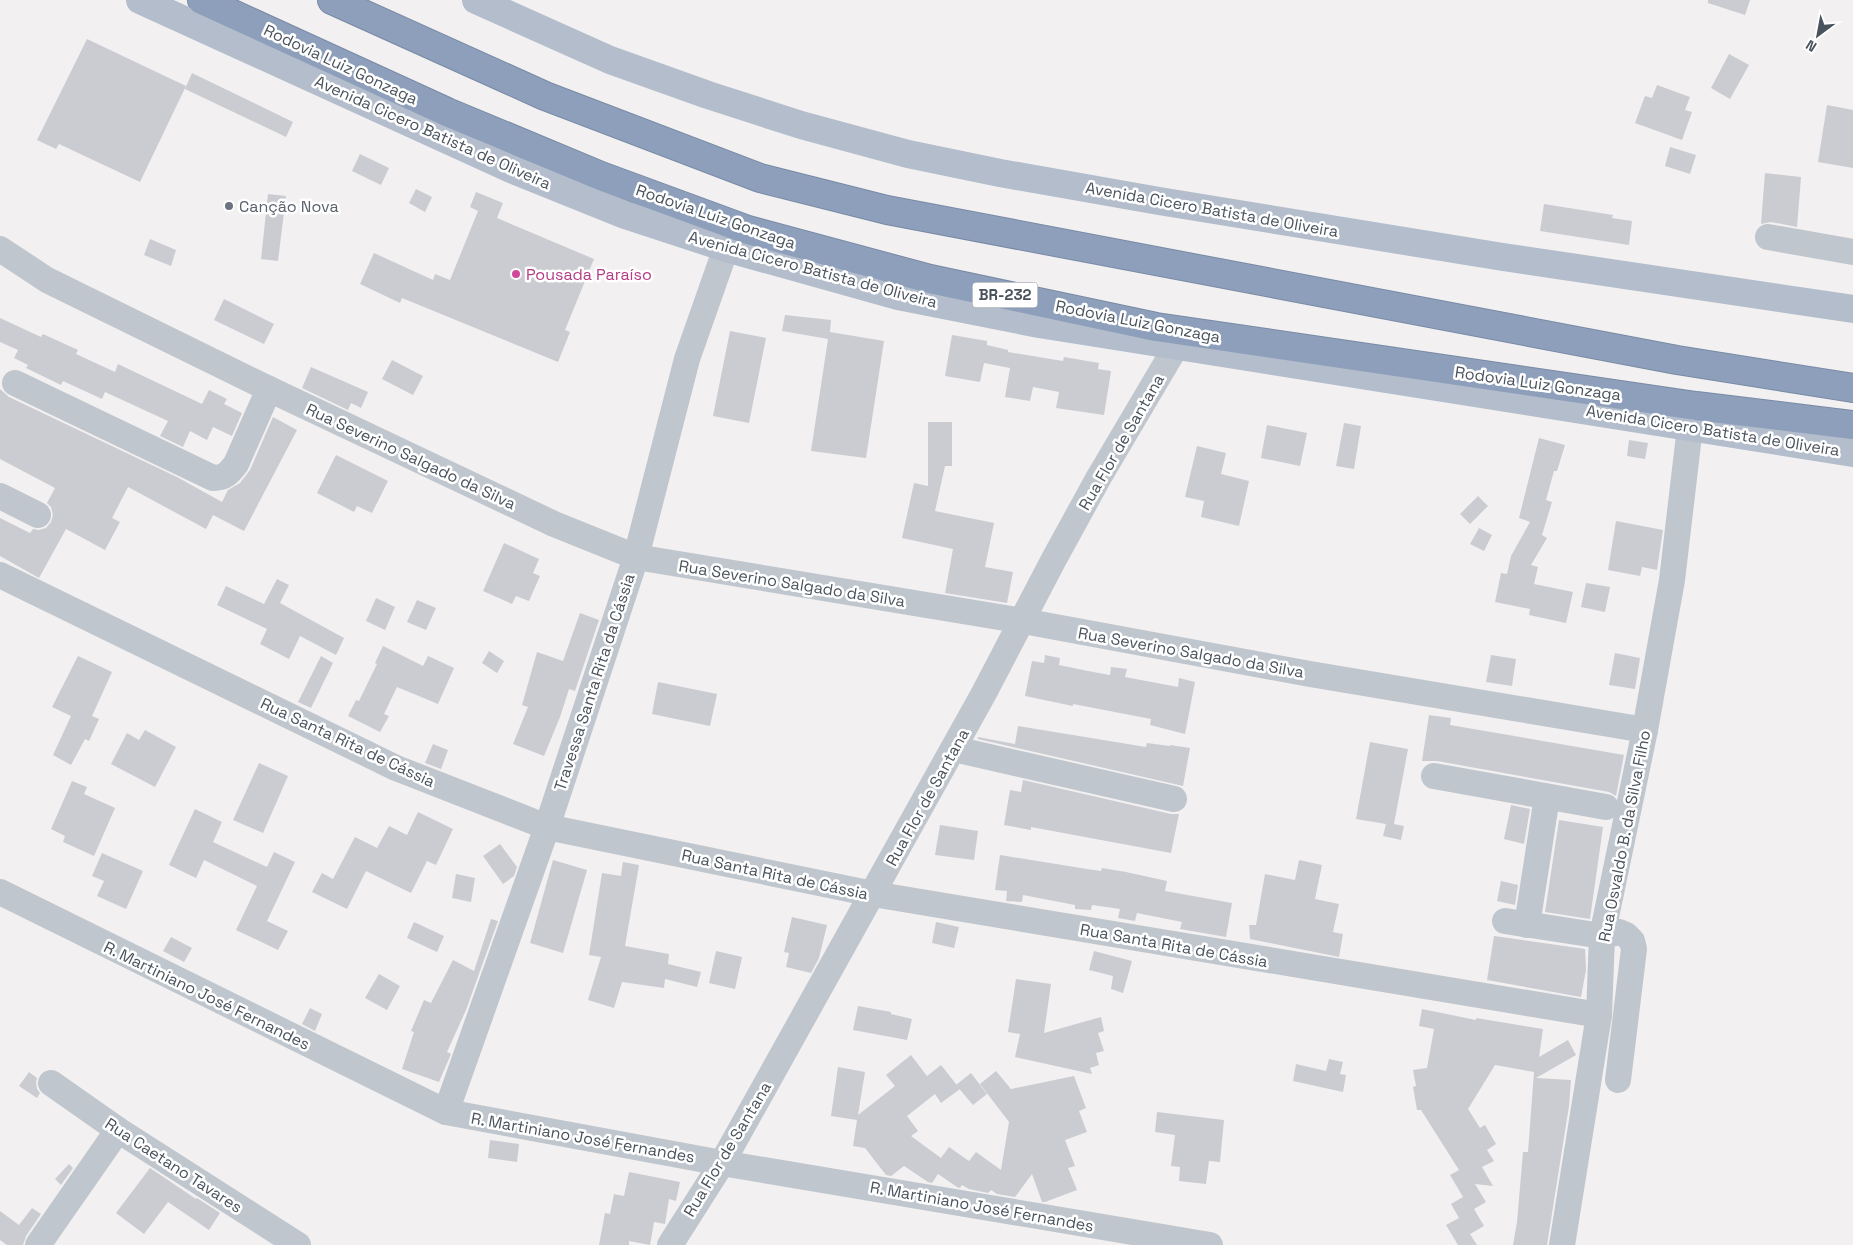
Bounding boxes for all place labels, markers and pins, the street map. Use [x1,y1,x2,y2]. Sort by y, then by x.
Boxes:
place label: Canção Nova [239,196,339,217]
marker: Canção Nova [223,200,235,212]
place label: Pousada Paraíso [526,264,652,285]
marker: Pousada Paraíso [510,268,522,280]

